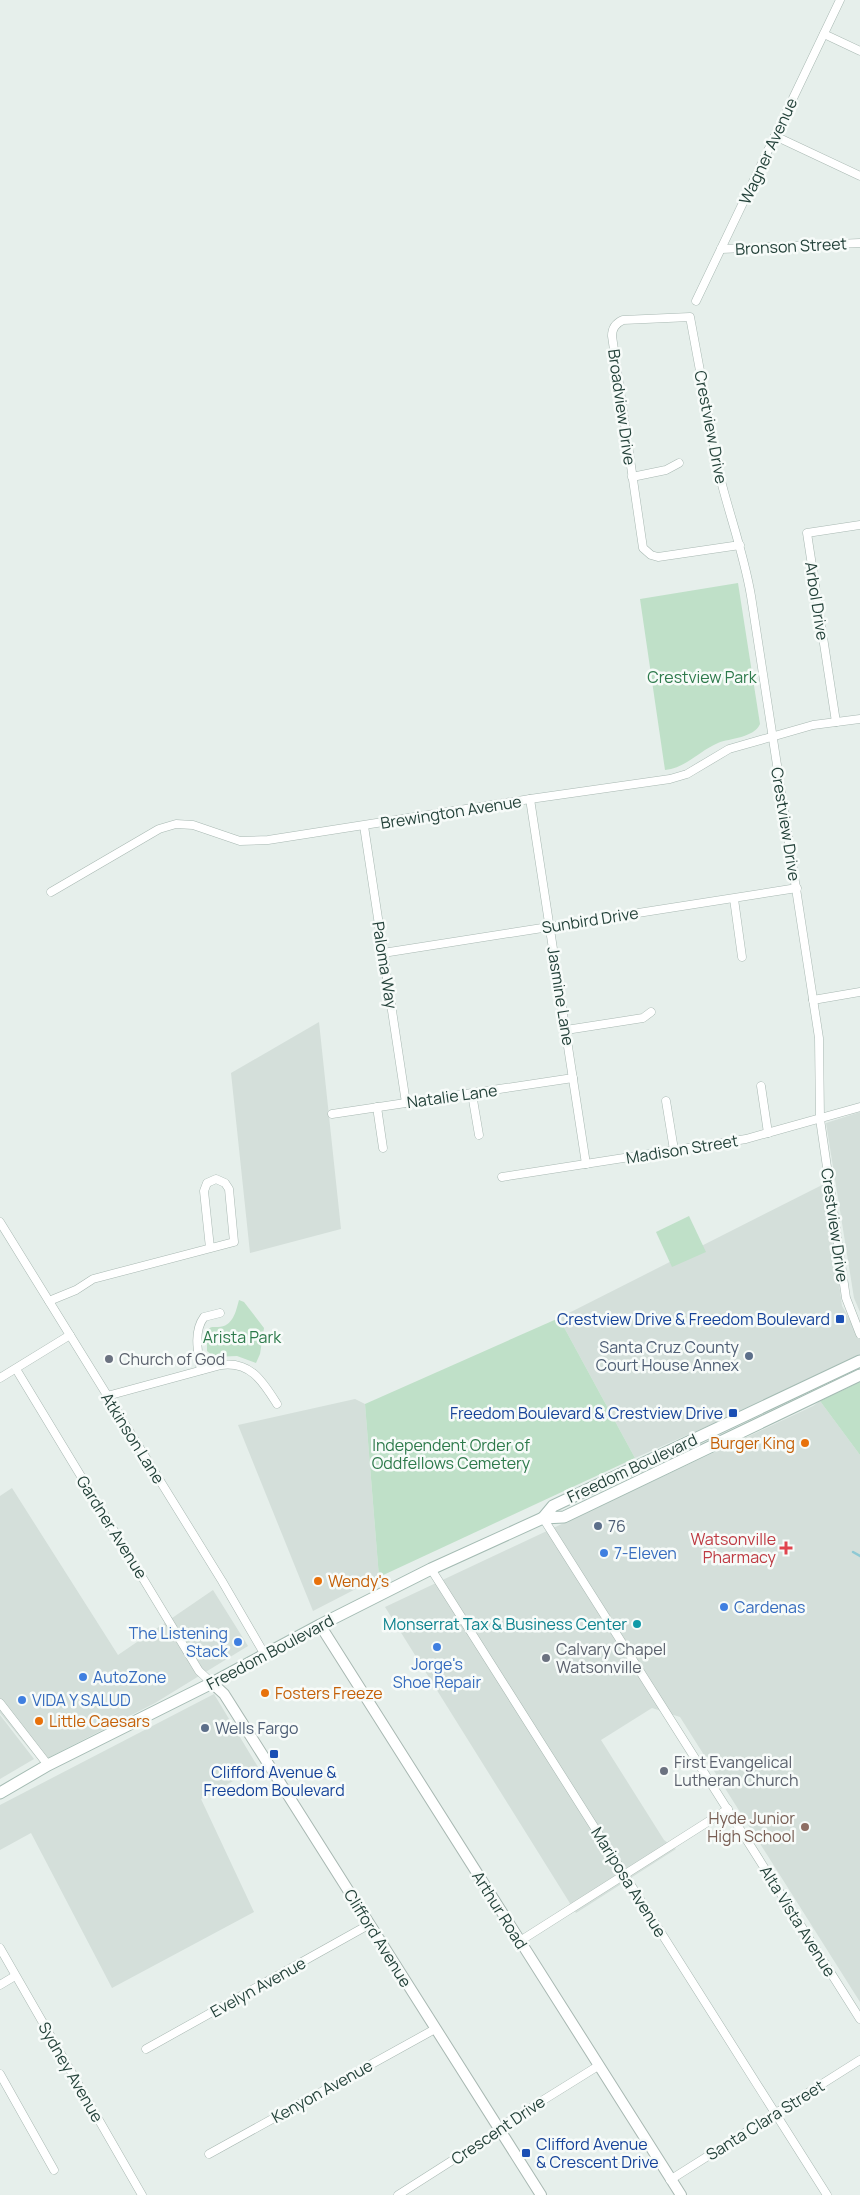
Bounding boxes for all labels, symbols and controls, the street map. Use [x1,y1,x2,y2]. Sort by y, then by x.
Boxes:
street label: Wagner Avenue [734,94,802,208]
street label: Bronson Street [735,232,847,260]
street label: Broadview Drive [603,348,641,466]
street label: Crestview Drive [689,368,733,486]
street label: Arbol Drive [800,560,834,642]
park label: Crestview Park [647,666,758,688]
street label: Crestview Drive [766,765,806,883]
street label: Brewington Avenue [379,790,523,834]
street label: Sunbird Drive [540,901,640,939]
street label: Paloma Way [367,920,403,1011]
street label: Jasmine Lane [542,945,580,1047]
street label: Natalie Lane [405,1079,499,1113]
street label: Madison Street [624,1129,740,1169]
street label: Crestview Drive [816,1167,854,1283]
place label: Crestview Drive & Freedom Boulevard [557,1308,830,1330]
marker: Crestview Drive & Freedom Boulevard [834,1313,846,1325]
park label: Arista Park [203,1326,282,1348]
place label: Santa Cruz County Court House Annex [596,1336,740,1376]
place label: Church of God [119,1348,225,1370]
marker: Santa Cruz County Court House Annex [743,1350,755,1362]
marker: Church of God [103,1353,115,1365]
street label: Atkinson Lane [96,1388,170,1488]
place label: Freedom Boulevard & Crestview Drive [450,1402,723,1424]
marker: Freedom Boulevard & Crestview Drive [727,1407,739,1419]
street label: Freedom Boulevard [563,1428,701,1508]
place label: Burger King [710,1432,795,1454]
park label: Independent Order of Oddfellows Cemetery [372,1434,531,1474]
marker: Burger King [799,1437,811,1449]
street label: Gardner Avenue [71,1471,153,1583]
place label: 76 [608,1515,626,1537]
marker: 76 [592,1520,604,1532]
place label: Watsonville Pharmacy [690,1528,777,1568]
place label: 7-Eleven [614,1542,677,1564]
marker: Watsonville Pharmacy [780,1542,792,1554]
marker: 7-Eleven [598,1547,610,1559]
place label: Wendy's [328,1570,389,1592]
marker: Wendy's [312,1575,324,1587]
place label: Cardenas [734,1596,805,1618]
marker: Cardenas [718,1601,730,1613]
street label: Freedom Boulevard [202,1609,338,1695]
place label: Monserrat Tax & Business Center [383,1613,627,1635]
marker: Monserrat Tax & Business Center [631,1618,643,1630]
place label: The Listening Stack [129,1622,229,1662]
marker: The Listening Stack [232,1636,244,1648]
place label: Calvary Chapel Watsonville [556,1638,666,1678]
marker: Jorge's Shoe Repair [431,1641,443,1653]
marker: Calvary Chapel Watsonville [540,1652,552,1664]
place label: Jorge's Shoe Repair [393,1653,481,1693]
place label: AutoZone [93,1666,166,1688]
marker: AutoZone [77,1671,89,1683]
place label: Fosters Freeze [275,1682,383,1704]
marker: Fosters Freeze [259,1687,271,1699]
place label: VIDA Y SALUD [32,1689,131,1711]
marker: VIDA Y SALUD [16,1694,28,1706]
place label: Little Caesars [49,1710,150,1732]
marker: Little Caesars [33,1715,45,1727]
place label: Wells Fargo [215,1717,298,1739]
marker: Wells Fargo [199,1722,211,1734]
marker: Clifford Avenue & Freedom Boulevard [268,1748,280,1760]
place label: First Evangelical Lutheran Church [674,1751,798,1791]
place label: Clifford Avenue & Freedom Boulevard [203,1761,345,1801]
marker: First Evangelical Lutheran Church [658,1765,670,1777]
place label: Hyde Junior High School [707,1807,795,1847]
marker: Hyde Junior High School [799,1821,811,1833]
street label: Mariposa Avenue [586,1823,672,1941]
street label: Alta Vista Avenue [755,1861,841,1981]
street label: Arthur Road [467,1867,533,1953]
street label: Clifford Avenue [339,1885,417,1991]
street label: Evelyn Avenue [206,1952,310,2022]
street label: Sydney Avenue [33,2018,109,2126]
street label: Kenyon Avenue [268,2054,376,2128]
street label: Santa Clara Street [702,2075,828,2165]
street label: Crescent Drive [447,2090,549,2170]
place label: Clifford Avenue & Crescent Drive [536,2133,659,2173]
marker: Clifford Avenue & Crescent Drive [520,2147,532,2159]

